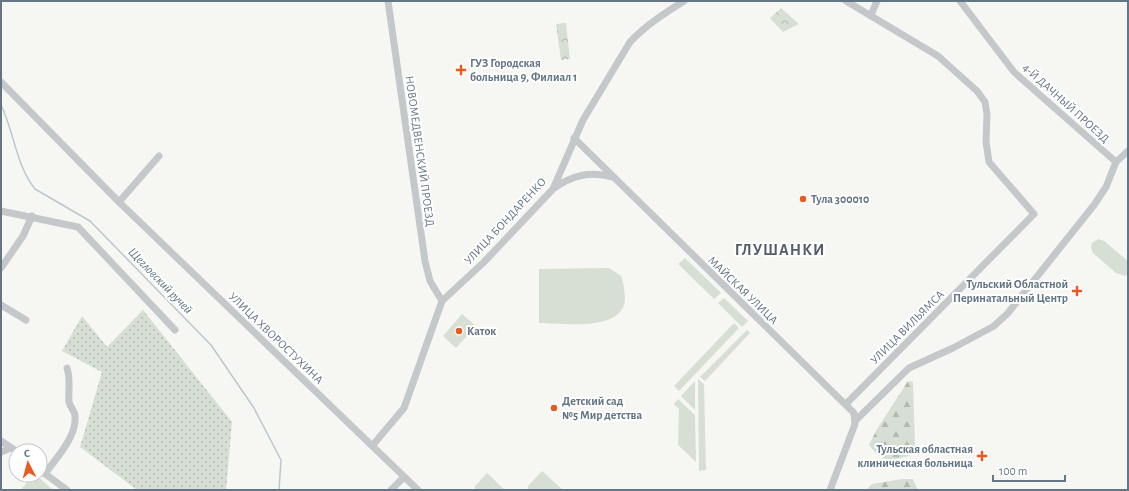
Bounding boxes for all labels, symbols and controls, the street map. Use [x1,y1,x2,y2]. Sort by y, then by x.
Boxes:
place label: ГУЗ Городская больница 9, Филиал 1 [470,57,577,83]
street label: 4-Й ДАЧНЫЙ ПРОЕЗД [1020,60,1112,145]
marker: ГУЗ Городская больница 9, Филиал 1 [455,64,467,76]
street label: НОВОМЕДВЕНСКИЙ ПРОЕЗД [403,75,438,227]
street label: УЛИЦА БОНДАРЕНКО [462,175,548,267]
place label: Тула 300010 [811,193,869,206]
marker: Тула 300010 [798,194,808,204]
district label: ГЛУШАНКИ [735,242,825,258]
water label: Щегловский ручей [125,245,195,317]
street label: МАЙСКАЯ УЛИЦА [706,253,781,326]
place label: Тульский Областной Перинатальный Центр [953,278,1068,304]
marker: Тульский Областной Перинатальный Центр [1071,285,1083,297]
street label: УЛИЦА ВИЛЬЯМСА [868,288,946,366]
street label: УЛИЦА ХВОРОСТУХИНА [227,290,325,386]
place label: Каток [467,325,496,337]
marker: Каток [454,326,464,336]
place label: Детский сад №5 Мир детства [562,395,642,421]
marker: Детский сад №5 Мир детства [549,403,559,413]
north arrow [8,443,48,483]
place label: Тульская областная клиническая больница [857,443,973,469]
text: С [23,448,31,459]
marker: Тульская областная клиническая больница [976,450,988,462]
scale bar [993,457,1065,483]
text: 100 m [999,465,1027,477]

